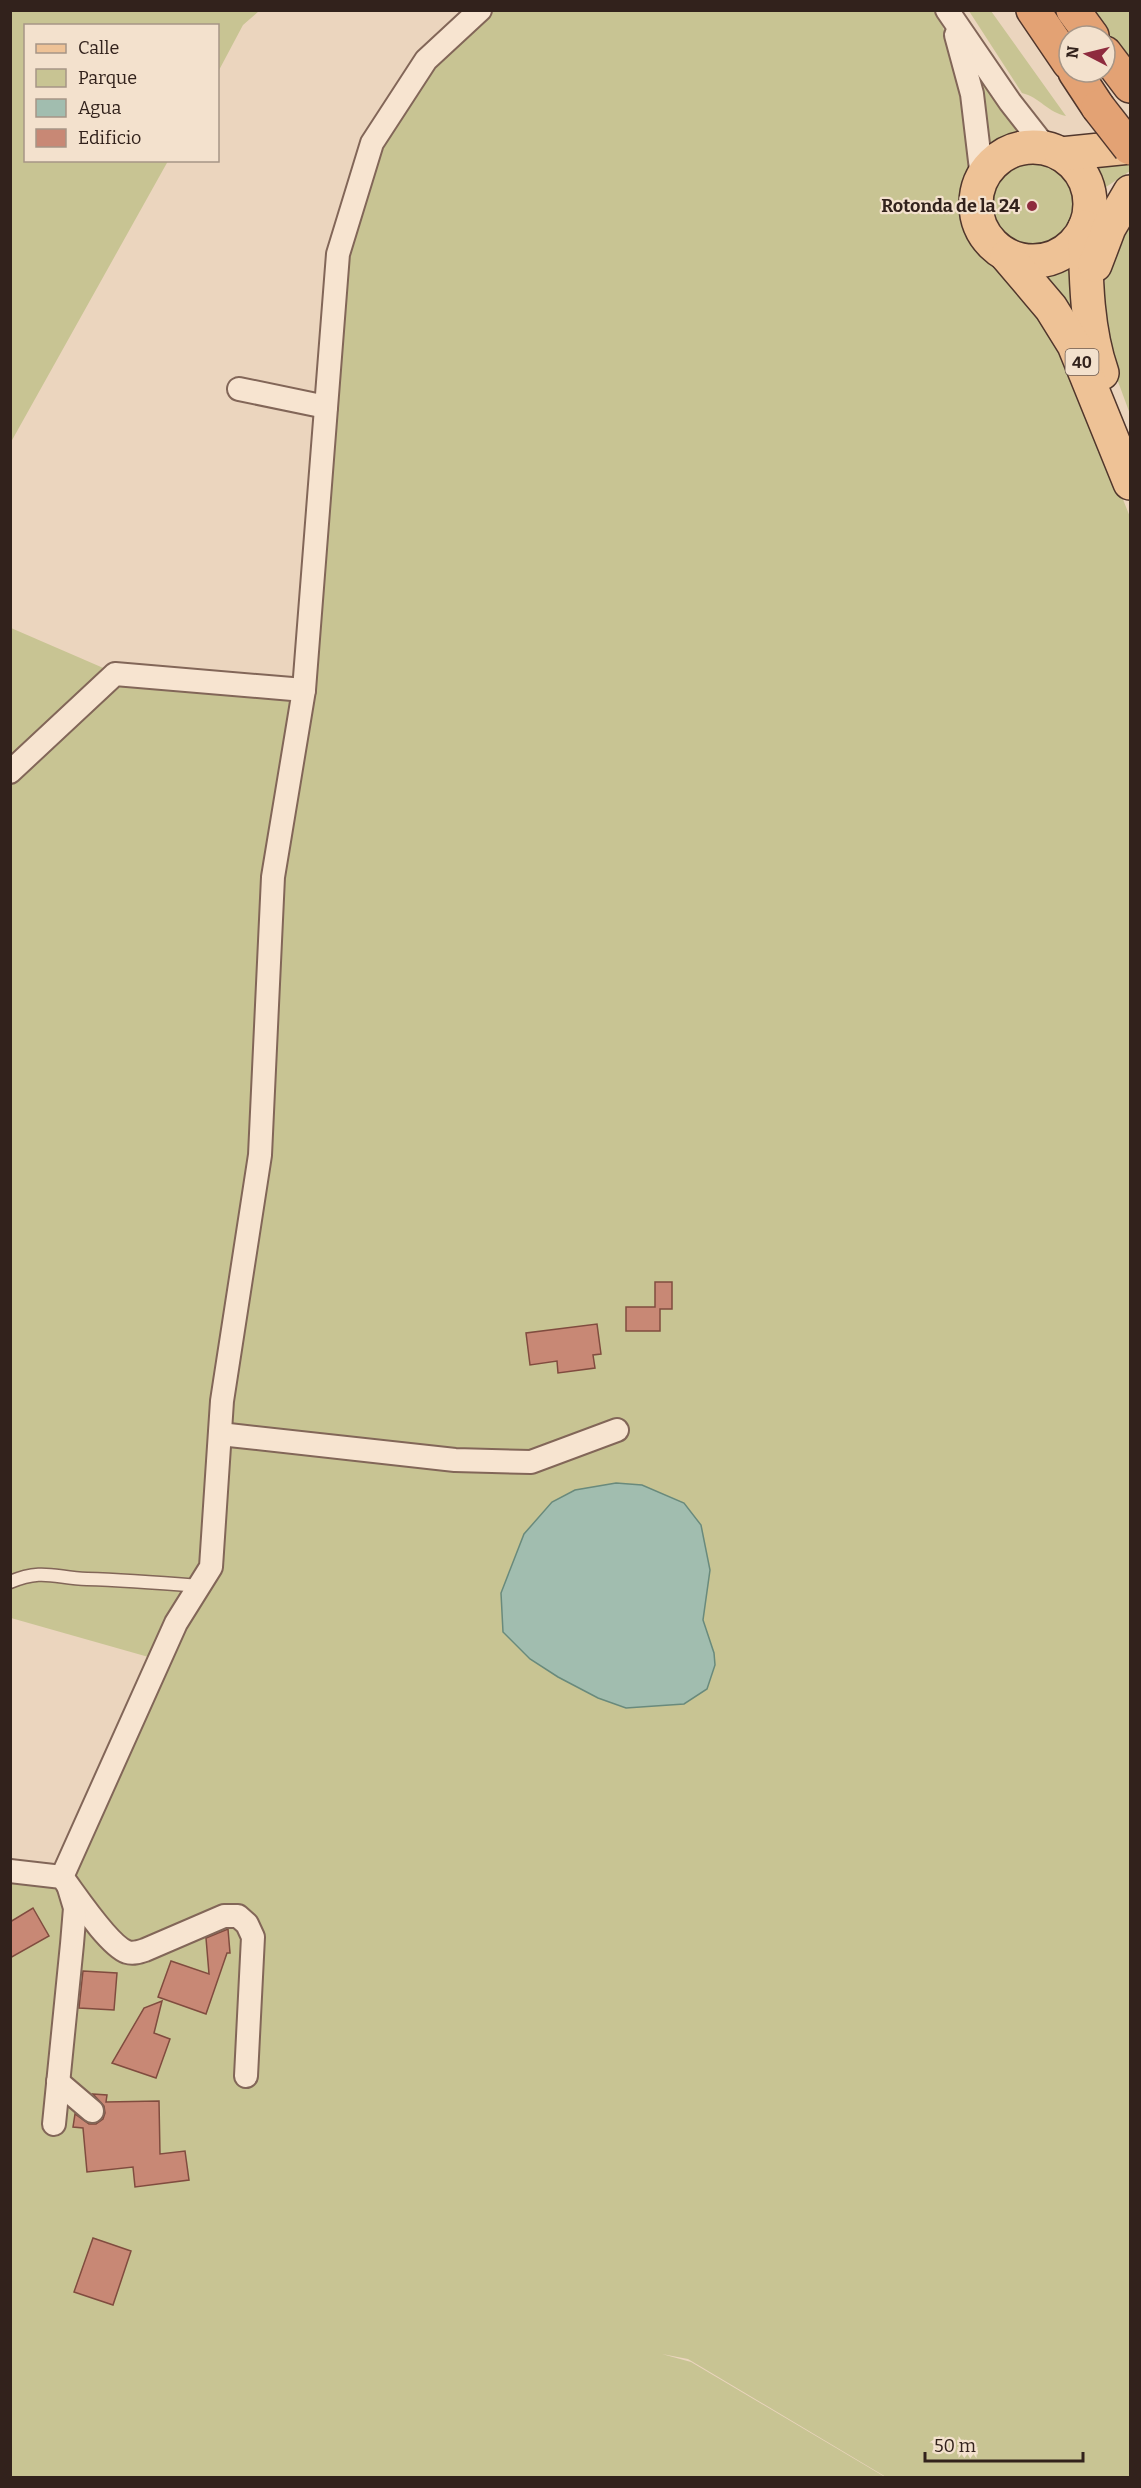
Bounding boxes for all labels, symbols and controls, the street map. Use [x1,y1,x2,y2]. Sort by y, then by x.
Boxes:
legend [24,24,219,162]
north arrow [1057,24,1117,84]
text: Calle [78,37,119,59]
text: N [1062,45,1083,60]
text: Parque [78,67,137,89]
text: Agua [78,97,122,119]
text: Edificio [78,127,141,149]
place label: Rotonda de la 24 [881,195,1020,217]
marker: Rotonda de la 24 [1025,199,1039,213]
road number: 40 [1066,349,1098,375]
scale bar [925,2425,1082,2463]
text: 50 m [934,2435,976,2457]

